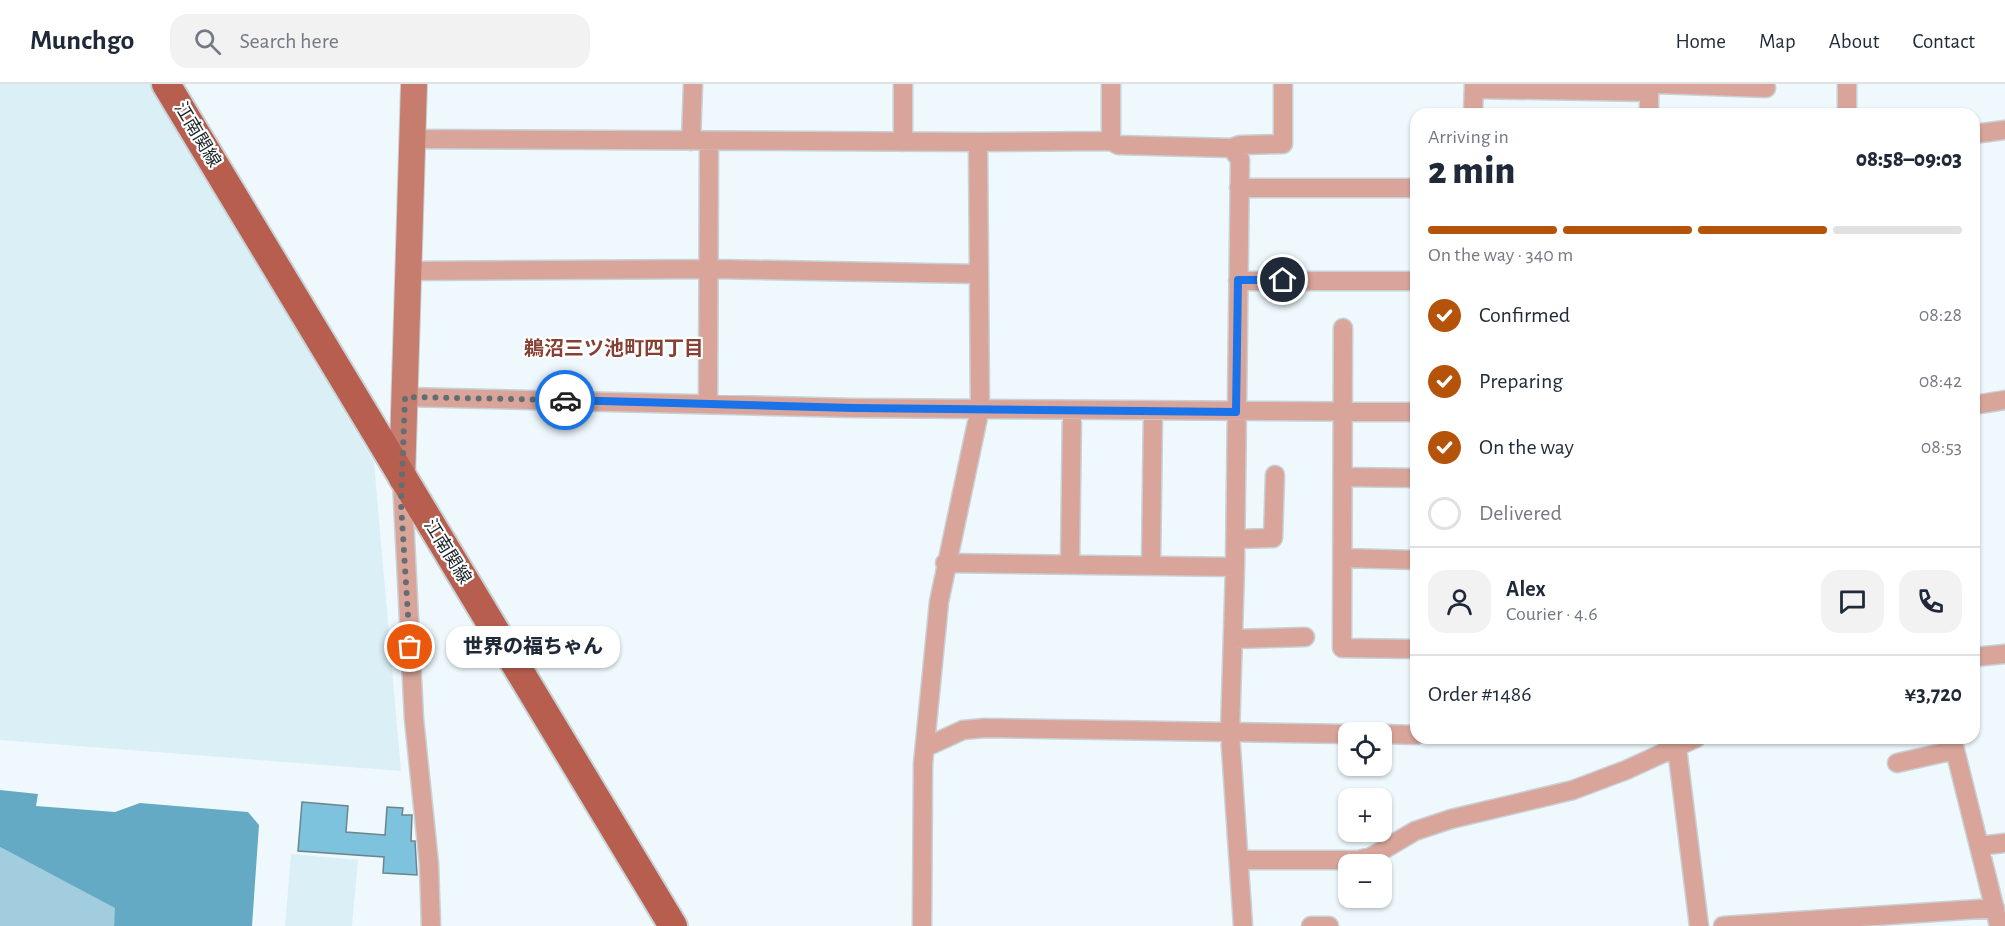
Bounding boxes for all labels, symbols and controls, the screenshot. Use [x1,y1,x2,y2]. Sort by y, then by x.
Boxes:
search box [170,14,590,68]
icon: search [191,25,224,58]
text: Munchgo [30,27,134,55]
text: Search here [239,30,339,52]
text: Home [1675,31,1726,52]
text: Map [1759,31,1796,52]
text: About [1829,31,1879,52]
text: Contact [1912,31,1975,52]
street label: 江南関線 [171,98,225,170]
text: Arriving in [1428,127,1509,147]
text: 08:58–09:03 [1856,148,1962,170]
text: 2 min [1428,152,1515,191]
text: On the way · 340 m [1428,245,1573,265]
pin [1257,254,1308,305]
icon: home [1266,263,1299,296]
icon: check [1428,299,1461,332]
text: Confirmed [1479,304,1570,326]
text: 08:28 [1919,305,1962,325]
district label: 鵜沼三ツ池町四丁目 [524,338,704,359]
icon: check [1428,365,1461,398]
courier [535,370,595,430]
text: Preparing [1479,370,1563,392]
text: 08:42 [1919,371,1962,391]
icon: car [549,384,582,417]
icon: check [1428,431,1461,464]
text: On the way [1479,436,1574,458]
text: 08:53 [1921,437,1962,457]
text: Delivered [1479,502,1562,524]
street label: 江南関線 [420,516,475,587]
button: person [1428,570,1491,633]
button: chat [1821,570,1884,633]
button: phone [1899,570,1962,633]
text: Alex [1506,578,1546,600]
text: Courier · 4.6 [1506,604,1598,624]
pin [384,621,435,672]
callout: 世界の福ちゃん [446,626,620,668]
icon: bag [393,630,426,663]
text: 世界の福ちゃん [463,637,603,657]
text: Order #1486 [1428,683,1532,705]
text: ¥3,720 [1905,683,1962,705]
map controls [1338,722,1392,908]
button: locate [1338,722,1392,776]
button: + [1338,788,1392,842]
button: − [1338,854,1392,908]

